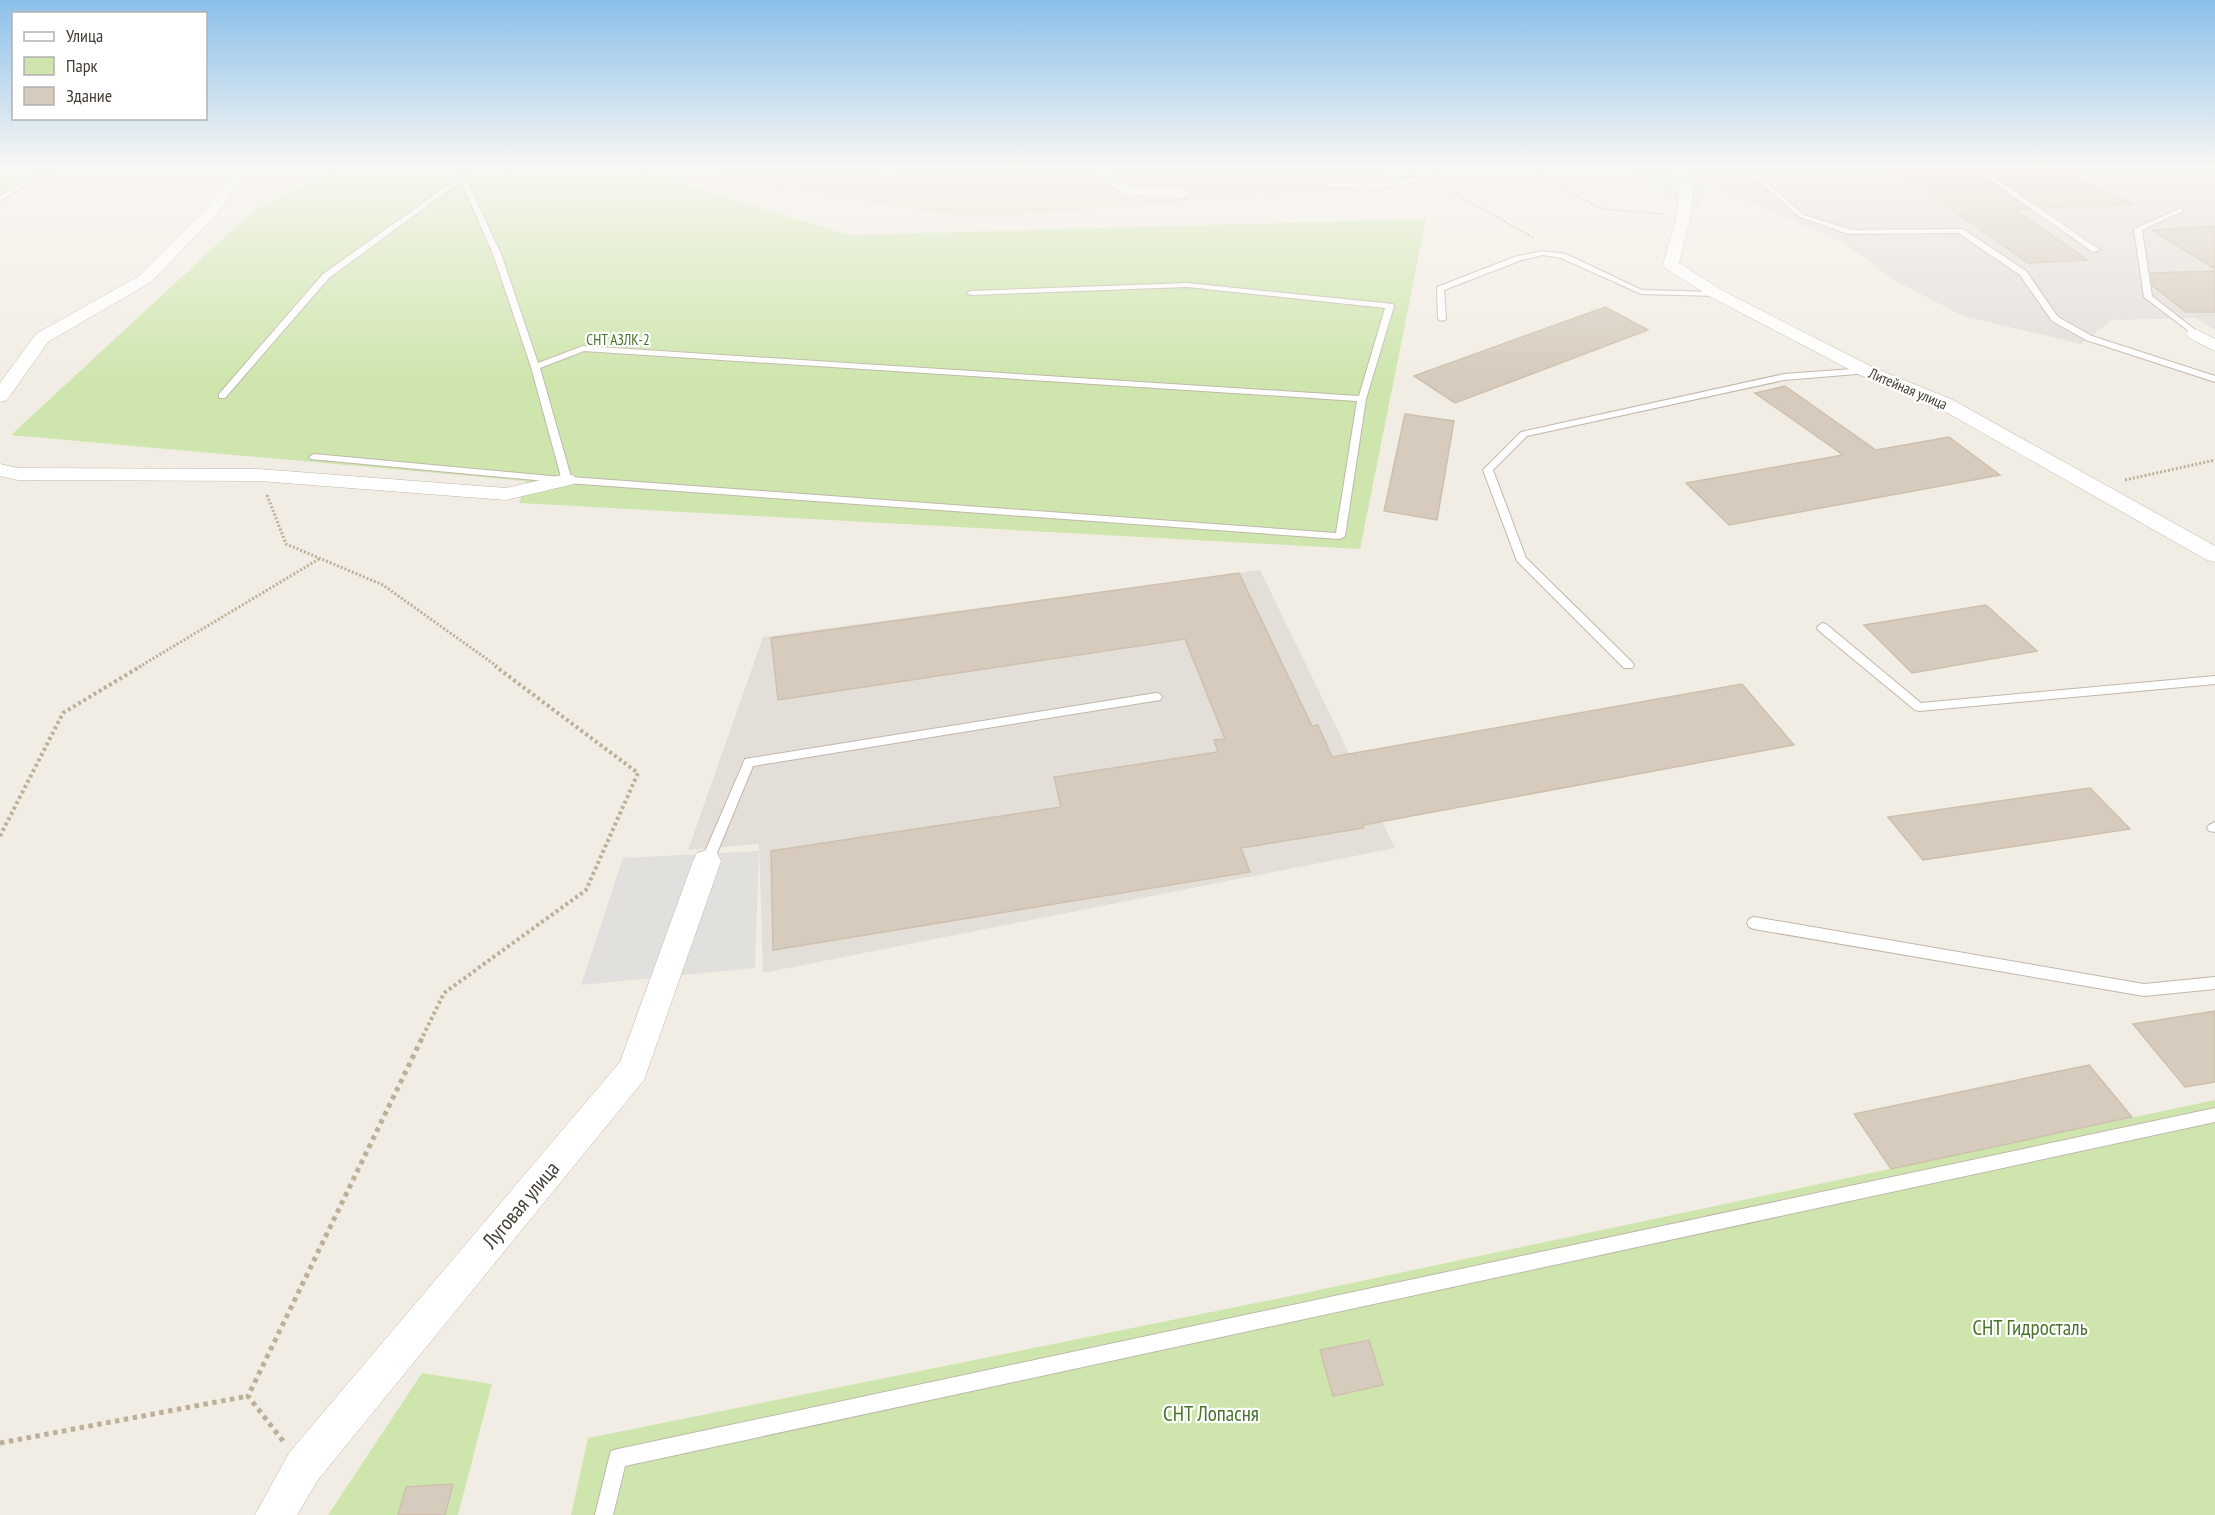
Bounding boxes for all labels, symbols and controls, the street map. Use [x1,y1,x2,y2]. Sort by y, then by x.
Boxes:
legend [12,12,207,120]
text: Улица [66,24,103,47]
text: Парк [66,54,97,77]
text: Здание [66,84,112,107]
park label: СНТ АЗЛК-2 [586,330,650,349]
street label: Литейная улица [1865,363,1950,414]
street label: Луговая улица [476,1155,565,1255]
park label: СНТ Гидросталь [1972,1314,2088,1341]
park label: СНТ Лопасня [1163,1400,1259,1427]

